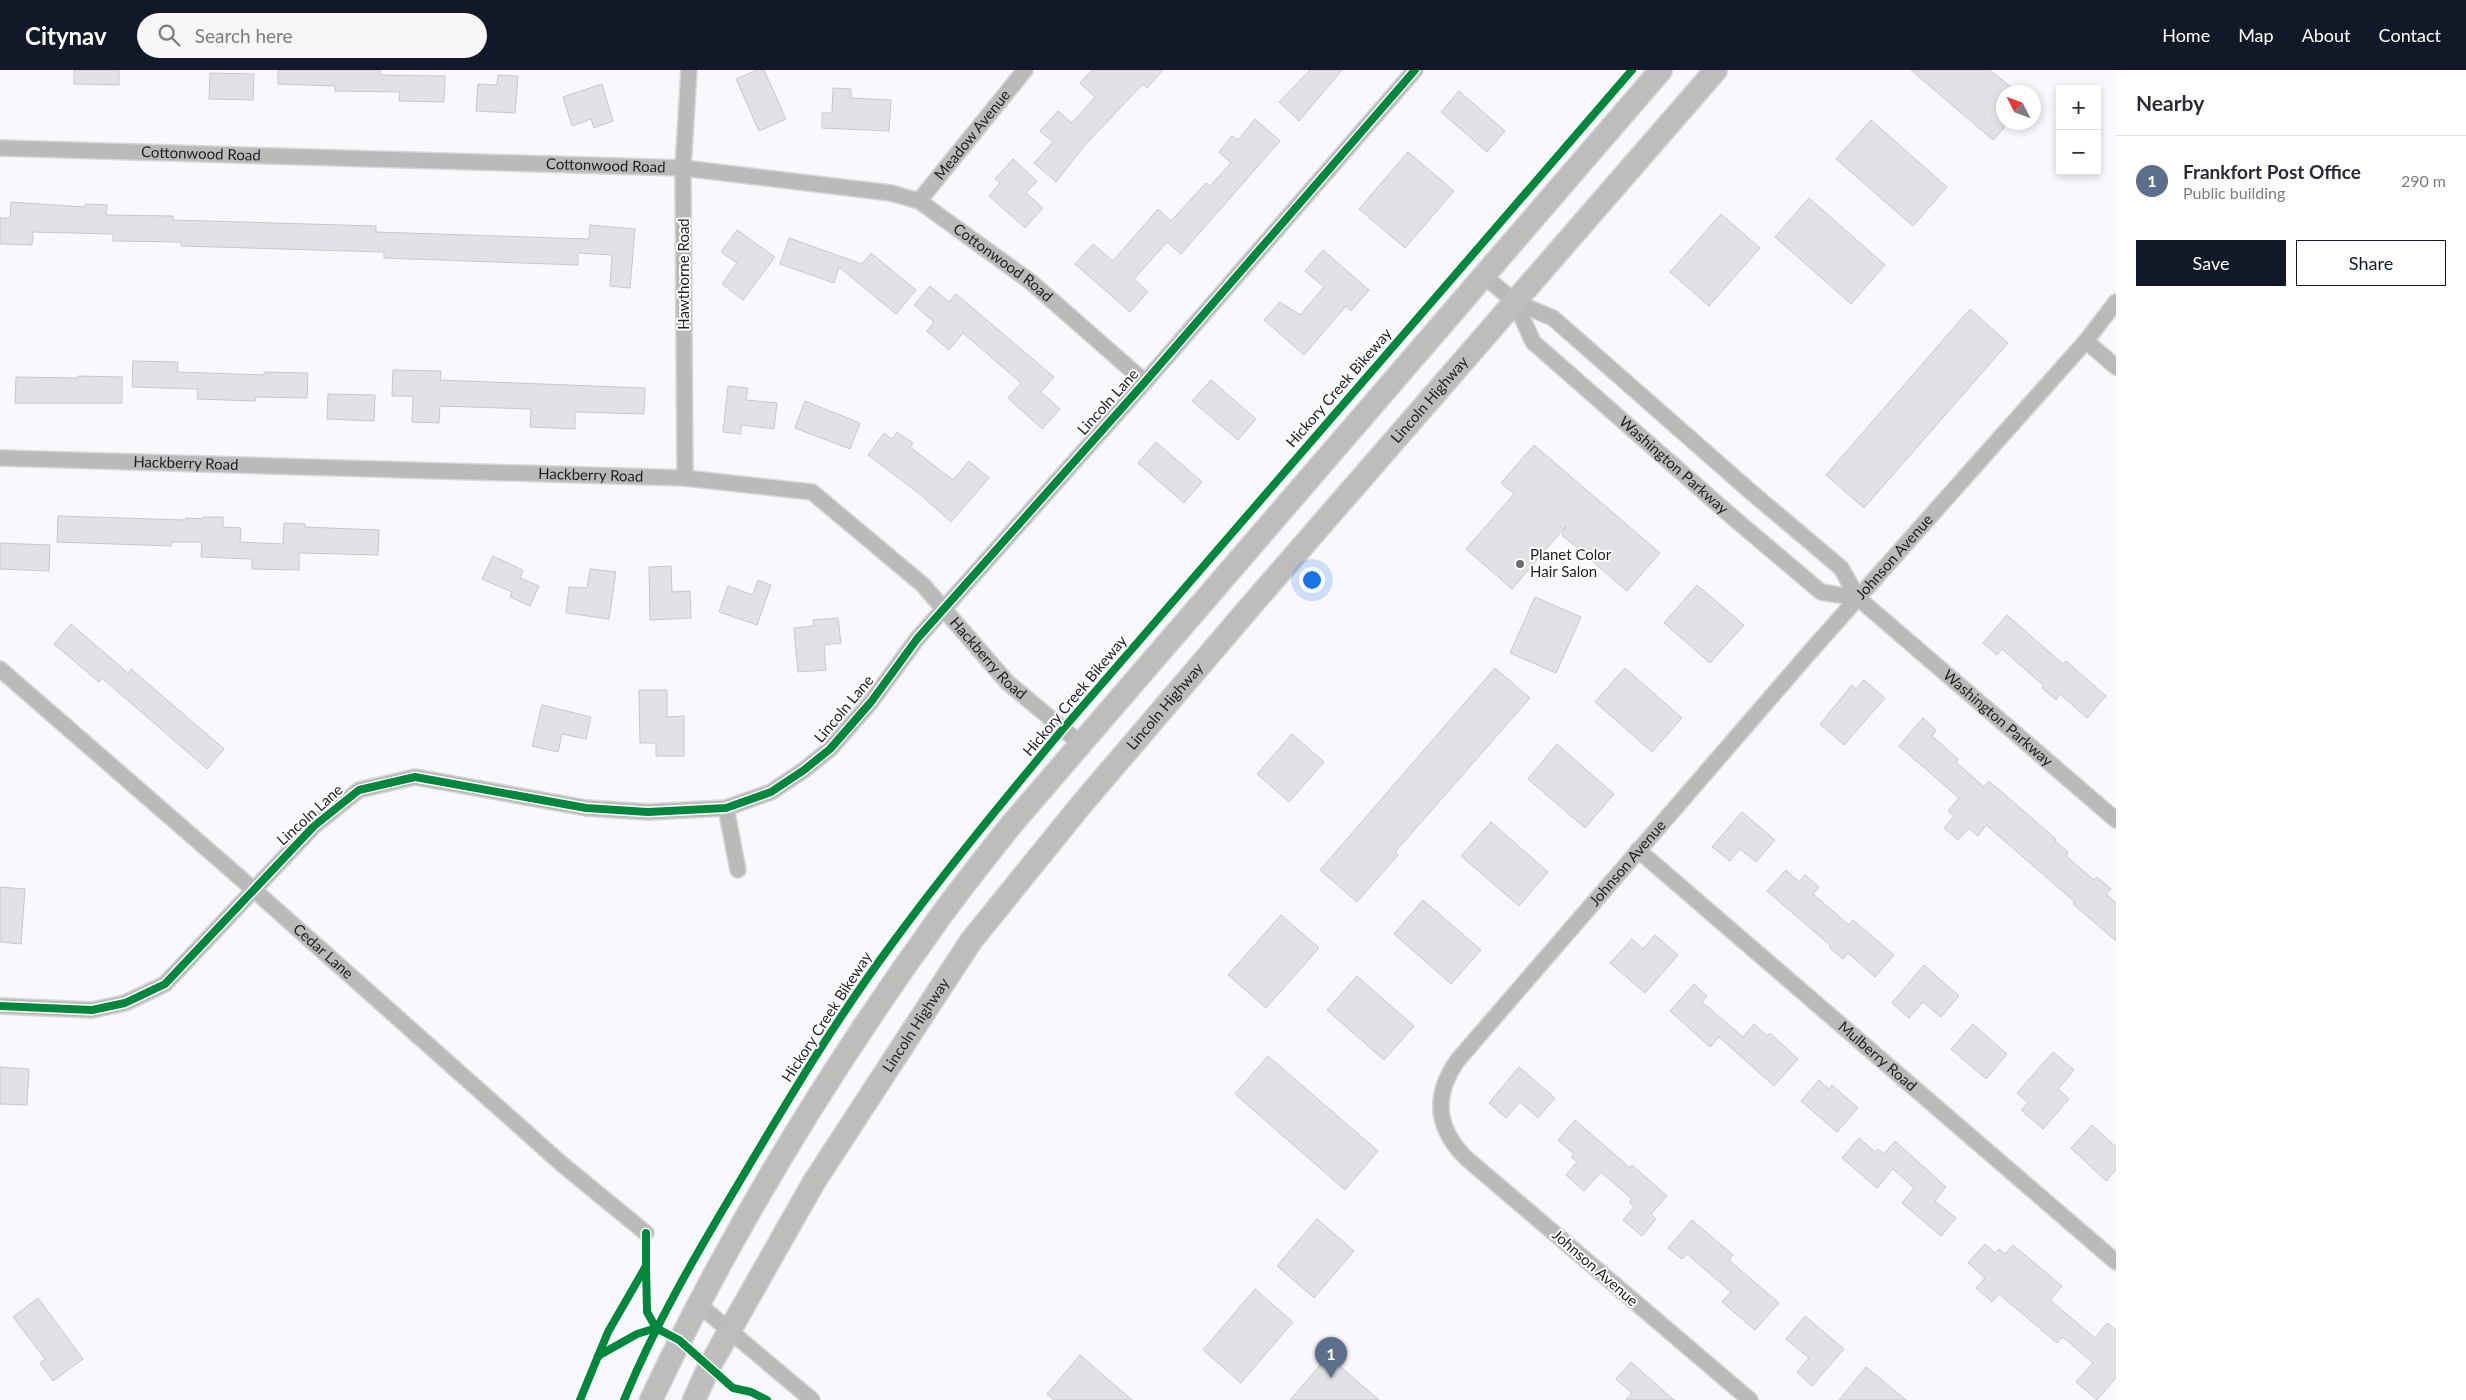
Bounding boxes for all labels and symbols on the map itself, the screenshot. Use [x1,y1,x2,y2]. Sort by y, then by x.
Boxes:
north arrow [1996,85,2041,130]
street label: Meadow Avenue [930,86,1013,183]
street label: Cottonwood Road [141,142,261,164]
street label: Cottonwood Road [546,154,666,175]
street label: Hawthorne Road [674,218,692,330]
street label: Cottonwood Road [950,219,1057,305]
street label: Hickory Creek Bikeway [1282,324,1395,451]
street label: Lincoln Highway [1386,352,1472,446]
street label: Lincoln Lane [1073,365,1142,438]
street label: Washington Parkway [1616,412,1733,518]
street label: Hackberry Road [133,452,239,473]
street label: Hackberry Road [538,464,644,485]
street label: Johnson Avenue [1851,510,1936,603]
place label: Planet Color Hair Salon [1530,545,1612,580]
marker: Planet Color Hair Salon [1514,558,1526,570]
your location [1299,567,1325,593]
street label: Hackberry Road [947,613,1031,703]
street label: Hickory Creek Bikeway [1019,631,1130,759]
street label: Lincoln Highway [1122,658,1207,753]
street label: Washington Parkway [1940,665,2057,770]
street label: Lincoln Lane [810,671,877,746]
street label: Lincoln Lane [273,780,346,849]
street label: Johnson Avenue [1585,816,1669,909]
street label: Cedar Lane [290,919,357,982]
street label: Hickory Creek Bikeway [777,948,875,1085]
street label: Lincoln Highway [878,974,953,1075]
street label: Mulberry Road [1835,1017,1921,1094]
street label: Johnson Avenue [1549,1225,1642,1309]
pin: 1 [1315,1337,1347,1378]

